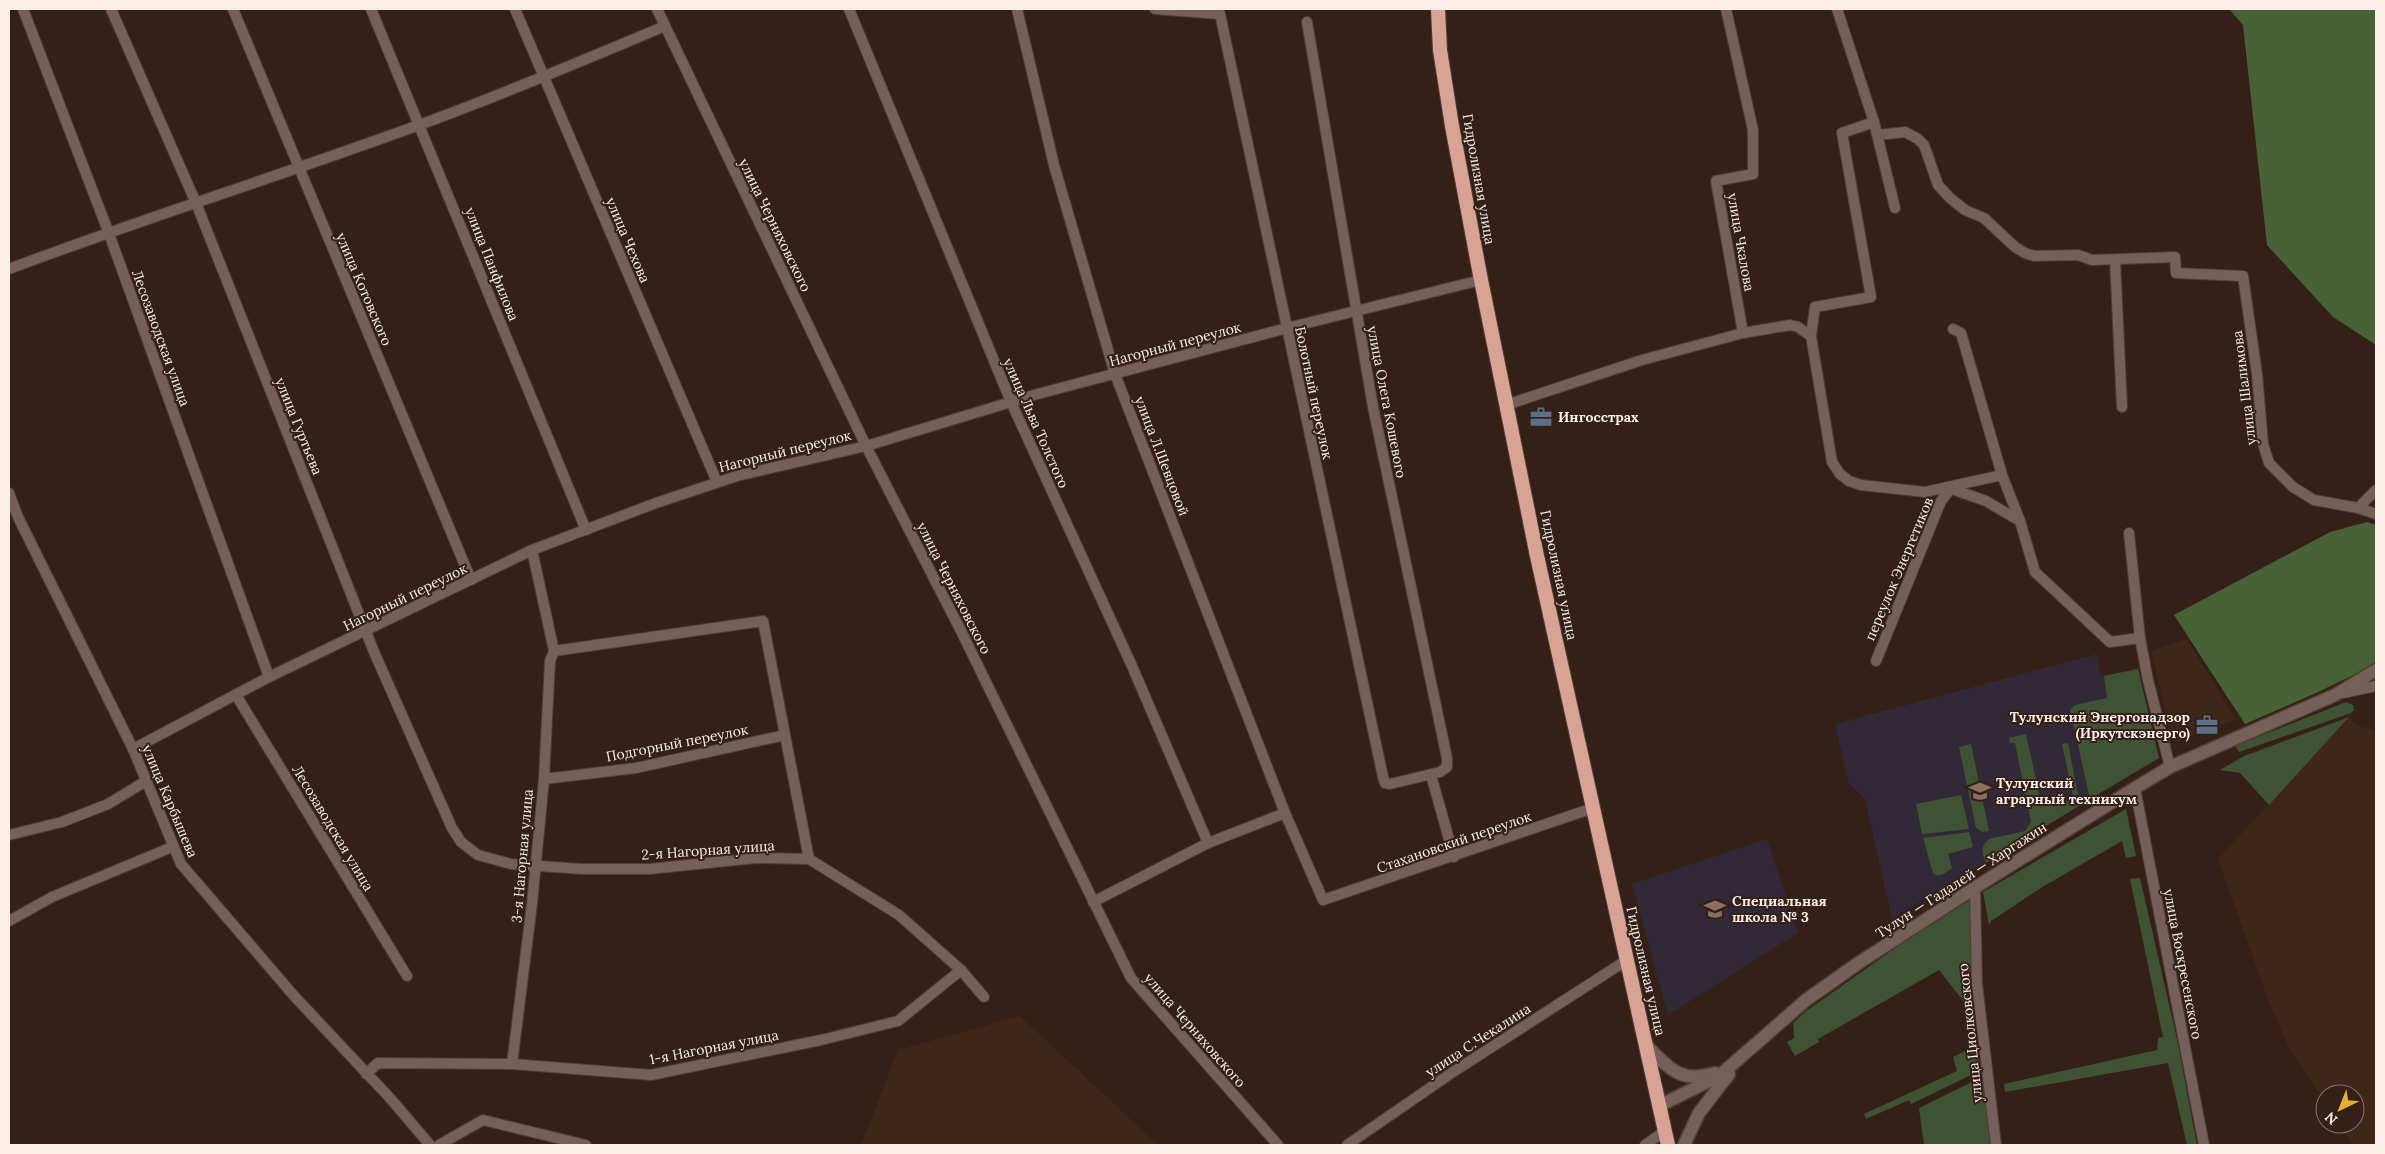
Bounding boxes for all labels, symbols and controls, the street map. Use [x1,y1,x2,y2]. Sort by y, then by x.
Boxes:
street label: Гидролизная улица [1459,112,1499,246]
street label: улица Черняховского [735,155,815,295]
street label: улица Чкалова [1724,191,1758,293]
street label: улица Чехова [602,195,654,285]
street label: улица Панфилова [461,204,523,324]
street label: улица Котовского [332,230,396,348]
street label: Лесозаводская улица [128,267,194,409]
street label: Нагорный переулок [1107,318,1243,370]
street label: улица Олега Кошевого [1363,324,1411,480]
street label: Болотный переулок [1291,325,1337,462]
street label: улица Шалимова [2228,330,2260,446]
street label: улица Льва Толстого [999,355,1073,491]
street label: улица Гуртьева [271,375,327,477]
street label: улица Л.Шевцовой [1131,394,1193,519]
office icon: Ингосстрах [1528,404,1554,430]
place label: Ингосстрах [1558,408,1639,426]
street label: Нагорный переулок [717,426,853,476]
street label: переулок Энергетиков [1861,495,1937,643]
street label: Гидролизная улица [1536,508,1582,642]
street label: улица Черняховского [913,519,995,657]
street label: Нагорный переулок [340,559,470,635]
place label: Тулунский Энергонадзор (Иркутскэнерго) [2010,708,2190,742]
office icon: Тулунский Энергонадзор (Иркутскэнерго) [2194,712,2220,738]
street label: Подгорный переулок [604,720,750,766]
street label: улица Карбышева [138,742,202,860]
street label: Лесозаводская улица [288,762,378,894]
place label: Тулунский аграрный техникум [1996,774,2137,808]
school or university icon: Тулунский аграрный техникум [1967,778,1993,804]
street label: 3-я Нагорная улица [507,788,537,924]
street label: Стахановский переулок [1374,807,1534,877]
street label: Тулун — Гадалей — Харгажин [1872,818,2050,942]
street label: 2-я Нагорная улица [641,836,775,864]
street label: улица Воскресенского [2160,887,2206,1041]
place label: Специальная школа № 3 [1732,892,1827,926]
school or university icon: Специальная школа № 3 [1702,896,1728,922]
street label: Гидролизная улица [1622,905,1670,1037]
street label: улица Циолковского [1954,962,1986,1104]
street label: улица Черняховского [1140,969,1250,1091]
street label: улица С.Чекалина [1422,999,1534,1081]
street label: 1-я Нагорная улица [648,1026,780,1068]
north arrow [2315,1084,2365,1134]
text: N [2321,1108,2341,1129]

